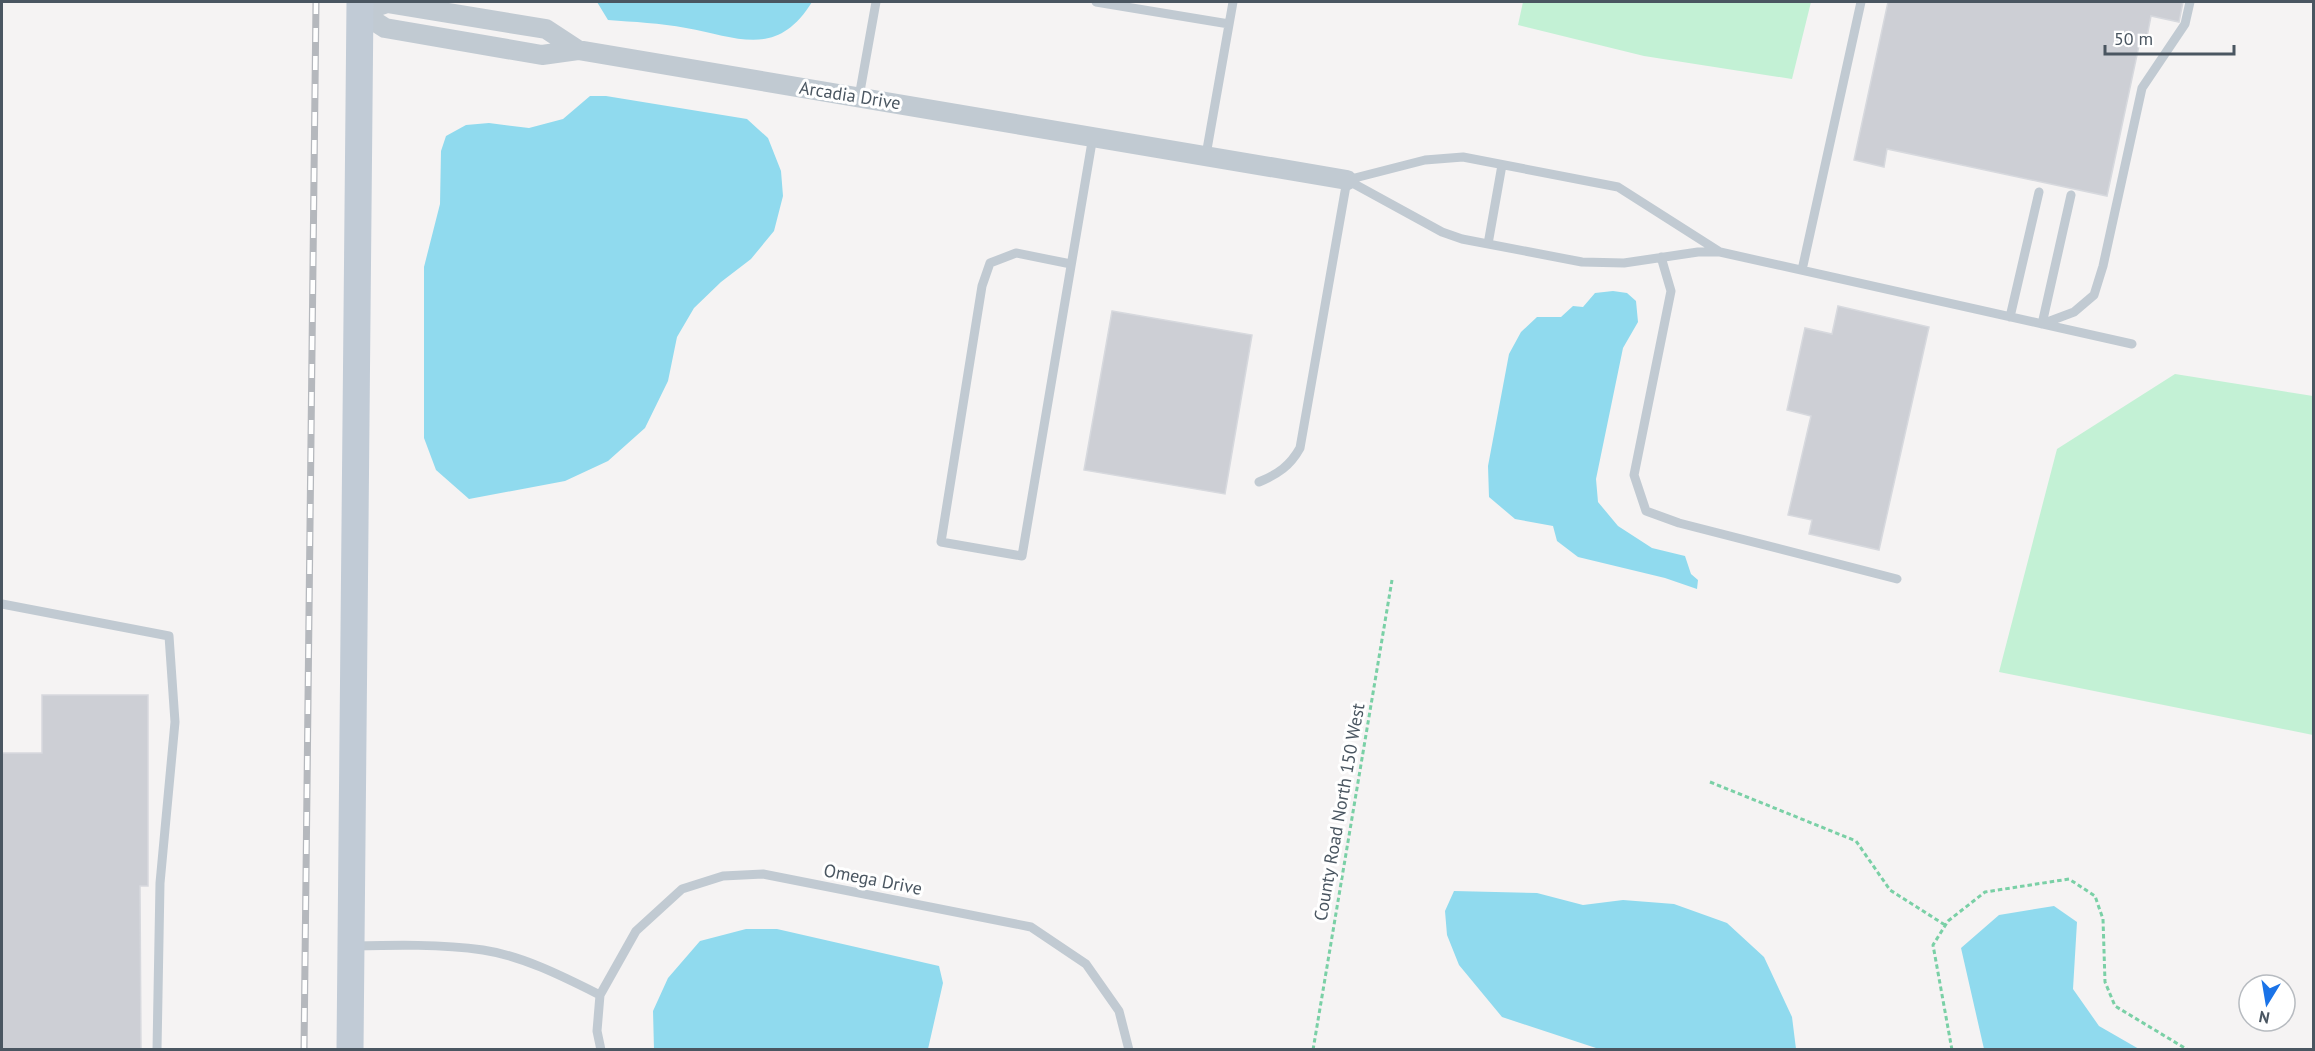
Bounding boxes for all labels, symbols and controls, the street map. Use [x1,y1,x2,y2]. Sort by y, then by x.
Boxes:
scale bar [2105,18,2234,56]
text: 50 m [2114,27,2153,50]
street label: Arcadia Drive [798,76,902,114]
street label: County Road North 150 West [1309,701,1369,923]
street label: Omega Drive [822,858,924,900]
north arrow [2237,973,2297,1033]
text: N [2257,1007,2271,1029]

